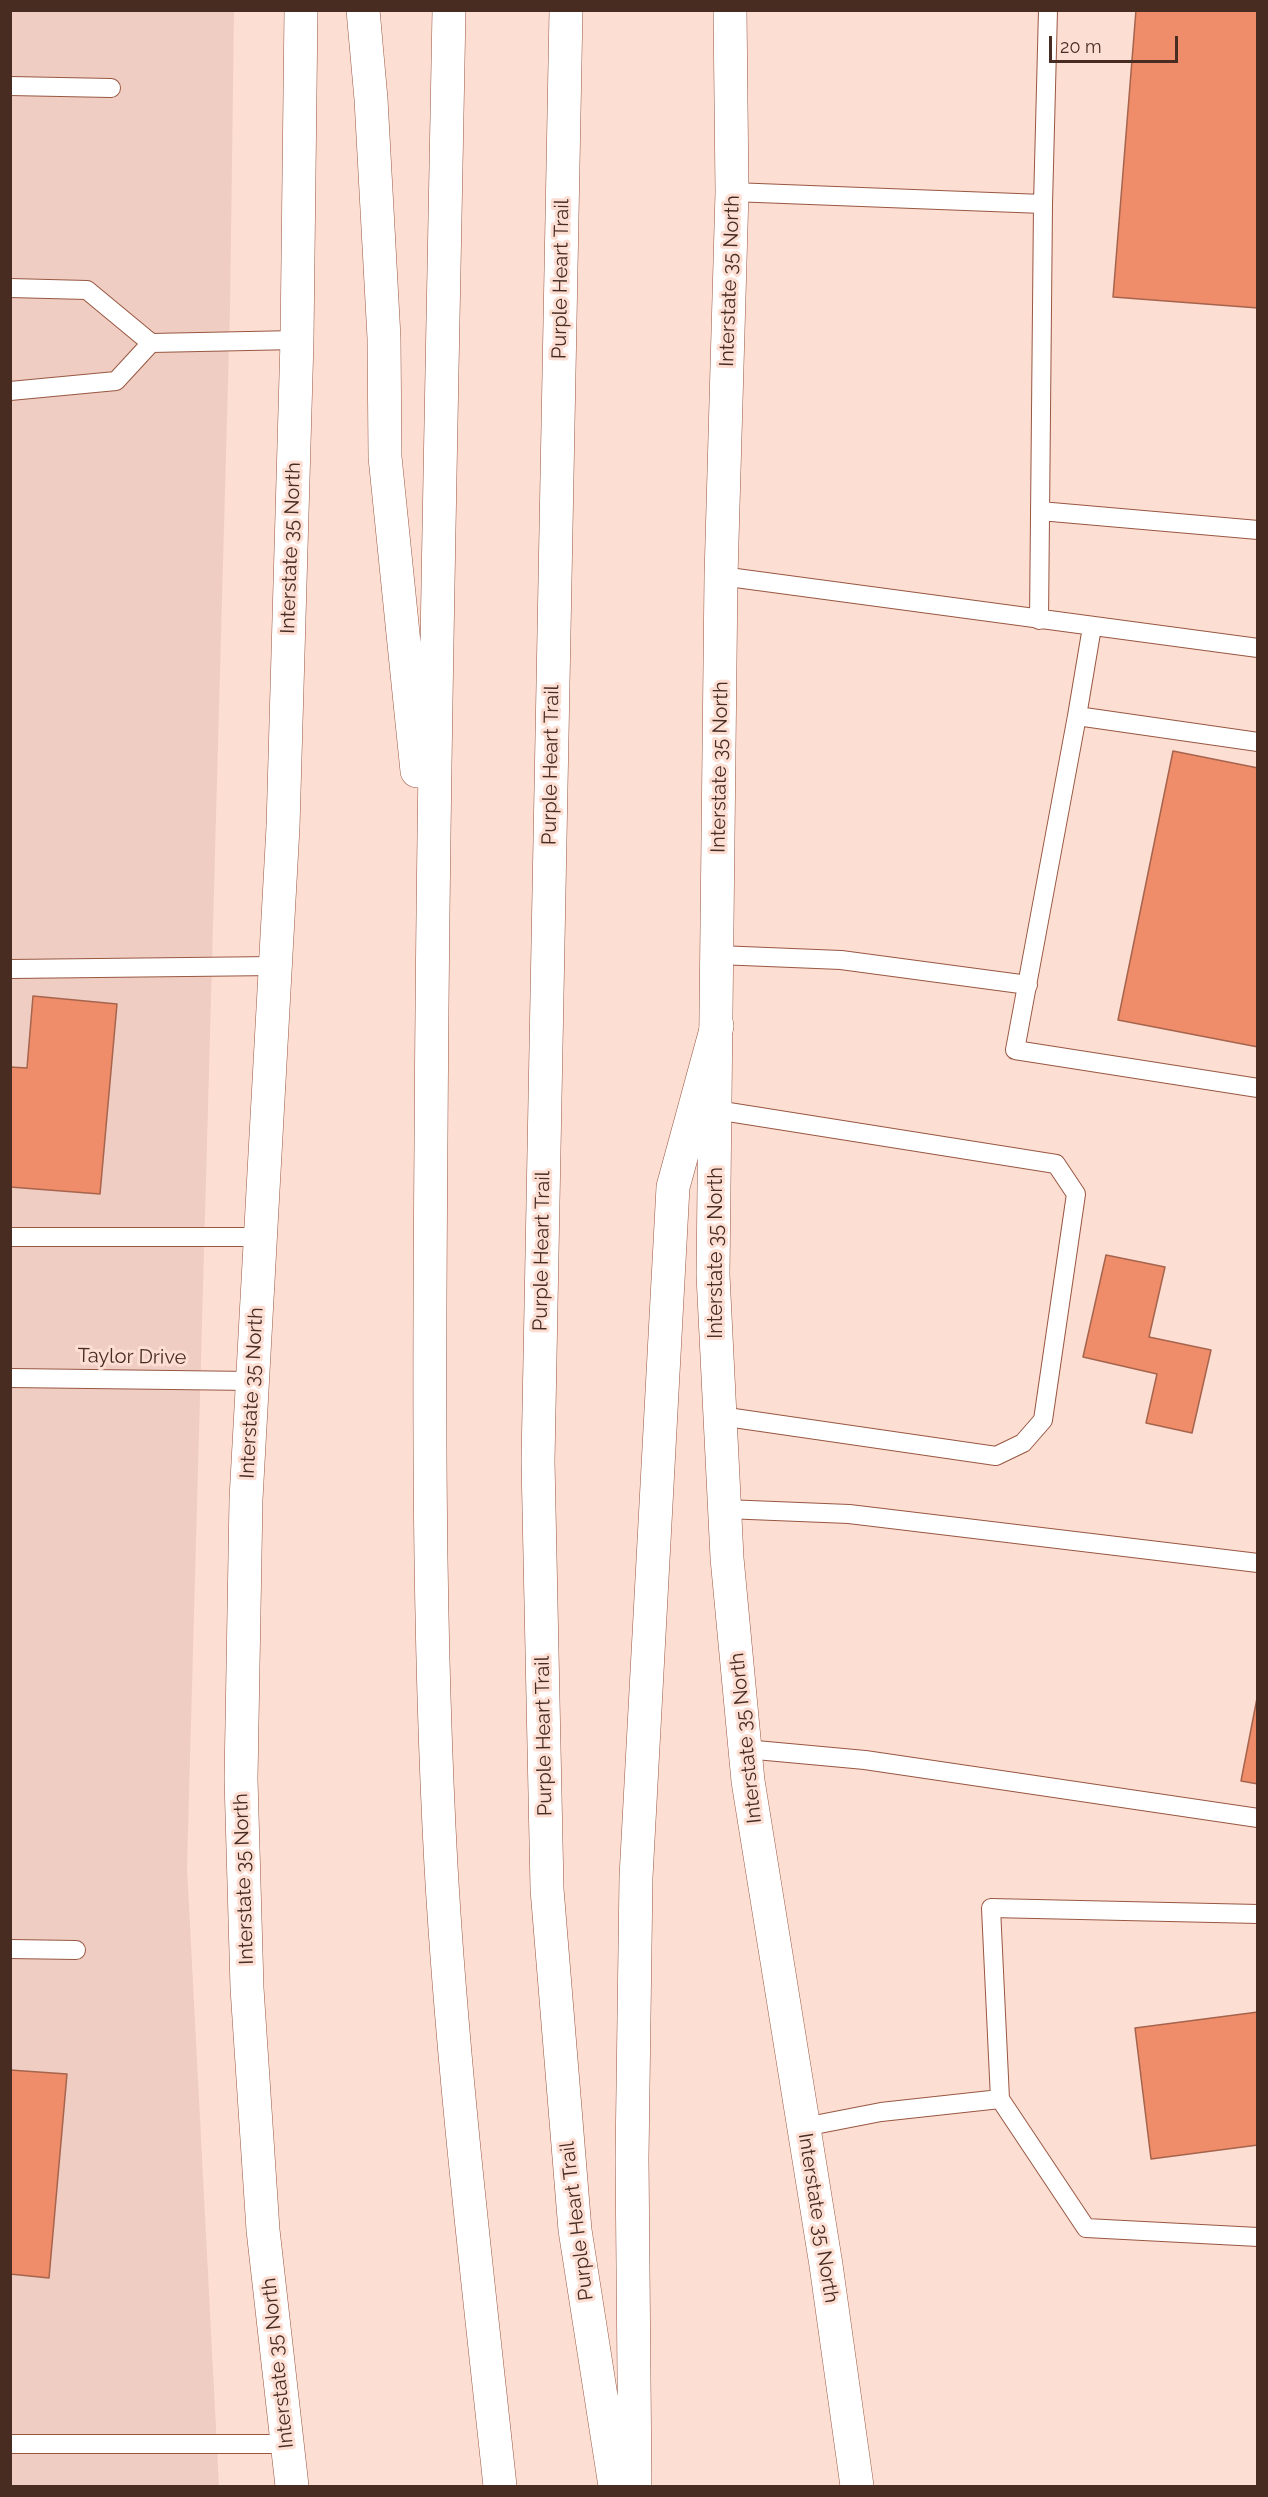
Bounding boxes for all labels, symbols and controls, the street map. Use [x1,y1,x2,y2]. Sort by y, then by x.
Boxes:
scale bar [1052,24,1181,62]
text: 20 m [1060,36,1102,57]
street label: Interstate 35 North [715,195,745,367]
street label: Purple Heart Trail [548,199,574,359]
street label: Interstate 35 North [276,462,306,634]
street label: Interstate 35 North [707,681,733,853]
street label: Purple Heart Trail [538,685,564,845]
street label: Interstate 35 North [704,1167,728,1339]
street label: Purple Heart Trail [529,1171,555,1331]
street label: Interstate 35 North [236,1307,268,1479]
street label: Taylor Drive [77,1344,187,1370]
street label: Interstate 35 North [725,1651,767,1825]
street label: Purple Heart Trail [531,1656,557,1816]
street label: Interstate 35 North [229,1793,259,1965]
street label: Interstate 35 North [793,2131,843,2305]
street label: Purple Heart Trail [555,2140,599,2302]
street label: Interstate 35 North [257,2276,299,2450]

